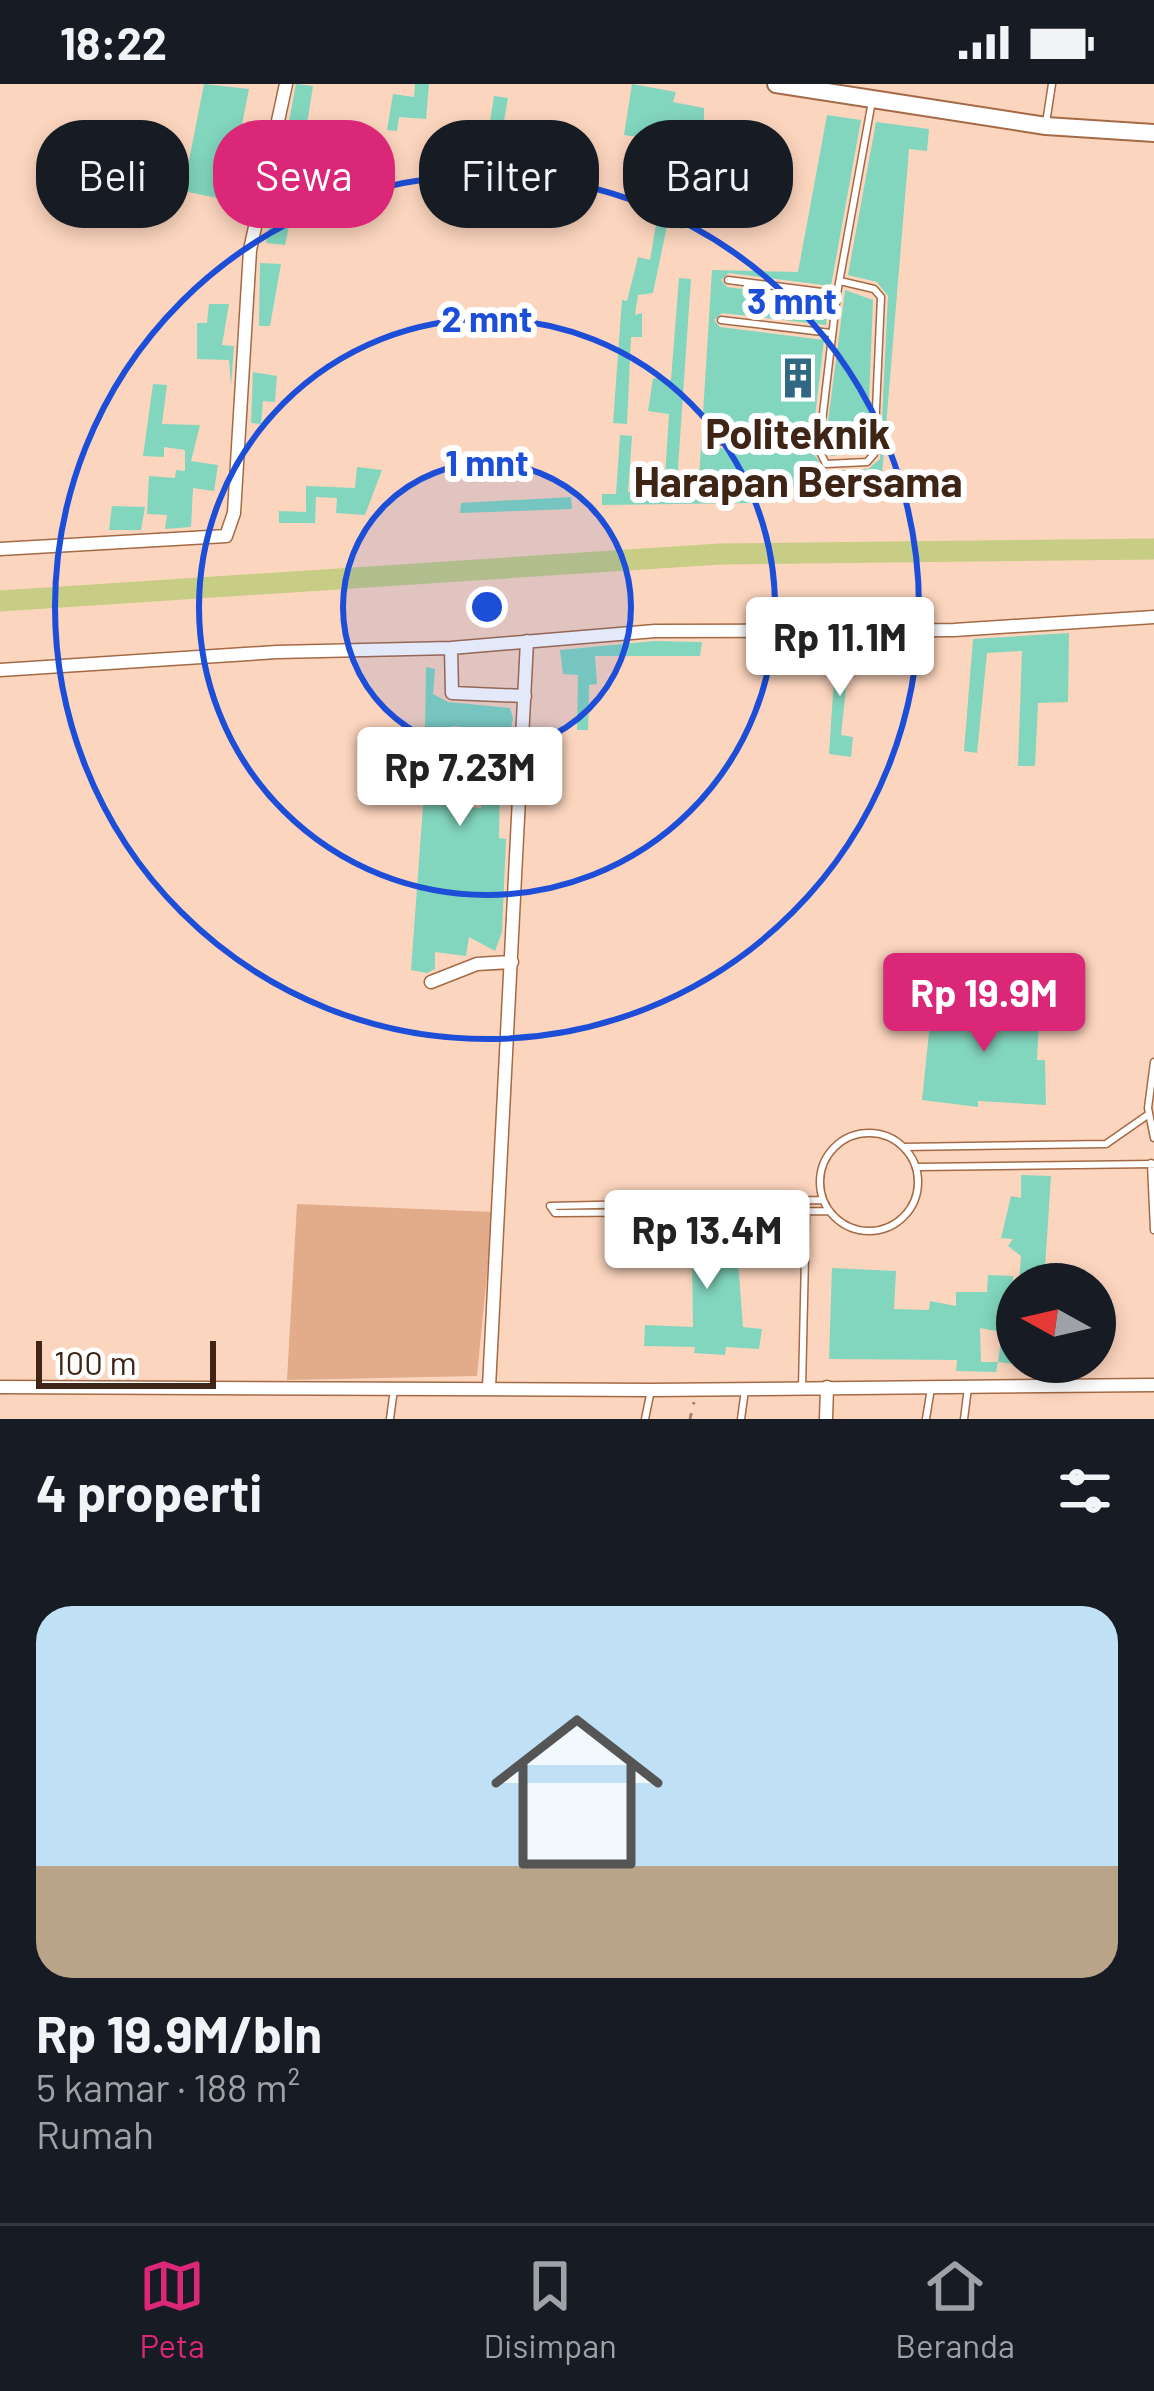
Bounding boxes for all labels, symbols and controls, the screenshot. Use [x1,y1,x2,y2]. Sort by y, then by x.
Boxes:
text: 18:22 [60,15,167,69]
chip: Beli [36,120,189,228]
chip: Sewa [213,120,395,228]
chip: Filter [419,120,599,228]
chip: Baru [623,120,793,228]
text: 3 mnt [747,278,837,321]
text: 2 mnt [442,296,532,339]
building icon: Politeknik Harapan Bersama [775,355,821,401]
place label: Politeknik Harapan Bersama [633,407,963,505]
text: 1 mnt [445,440,529,483]
centre of rings [466,586,508,628]
pin: Rp 11.1M [716,597,964,699]
text: Rp 11.1M [773,612,907,659]
pin: Rp 7.23M [336,727,584,829]
text: Rp 7.23M [384,742,536,789]
pin: Rp 19.9M [860,953,1108,1055]
text: Rp 19.9M [910,968,1058,1015]
pin: Rp 13.4M [583,1190,831,1292]
text: Rp 13.4M [632,1205,782,1252]
north arrow [996,1263,1116,1383]
map controls [996,1263,1116,1383]
scale bar [36,1335,216,1388]
text: 100 m [54,1342,137,1382]
icon: filters [1052,1458,1118,1524]
text: 4 properti [36,1461,262,1522]
icon: home [469,1684,685,1900]
text: Rp 19.9M/bln [36,2002,322,2063]
text: 5 kamar · 188 m² [36,2063,300,2110]
text: Rumah [36,2110,154,2157]
tab: Peta [139,2253,205,2365]
tab: Disimpan [484,2253,617,2365]
tab: Beranda [895,2253,1015,2365]

